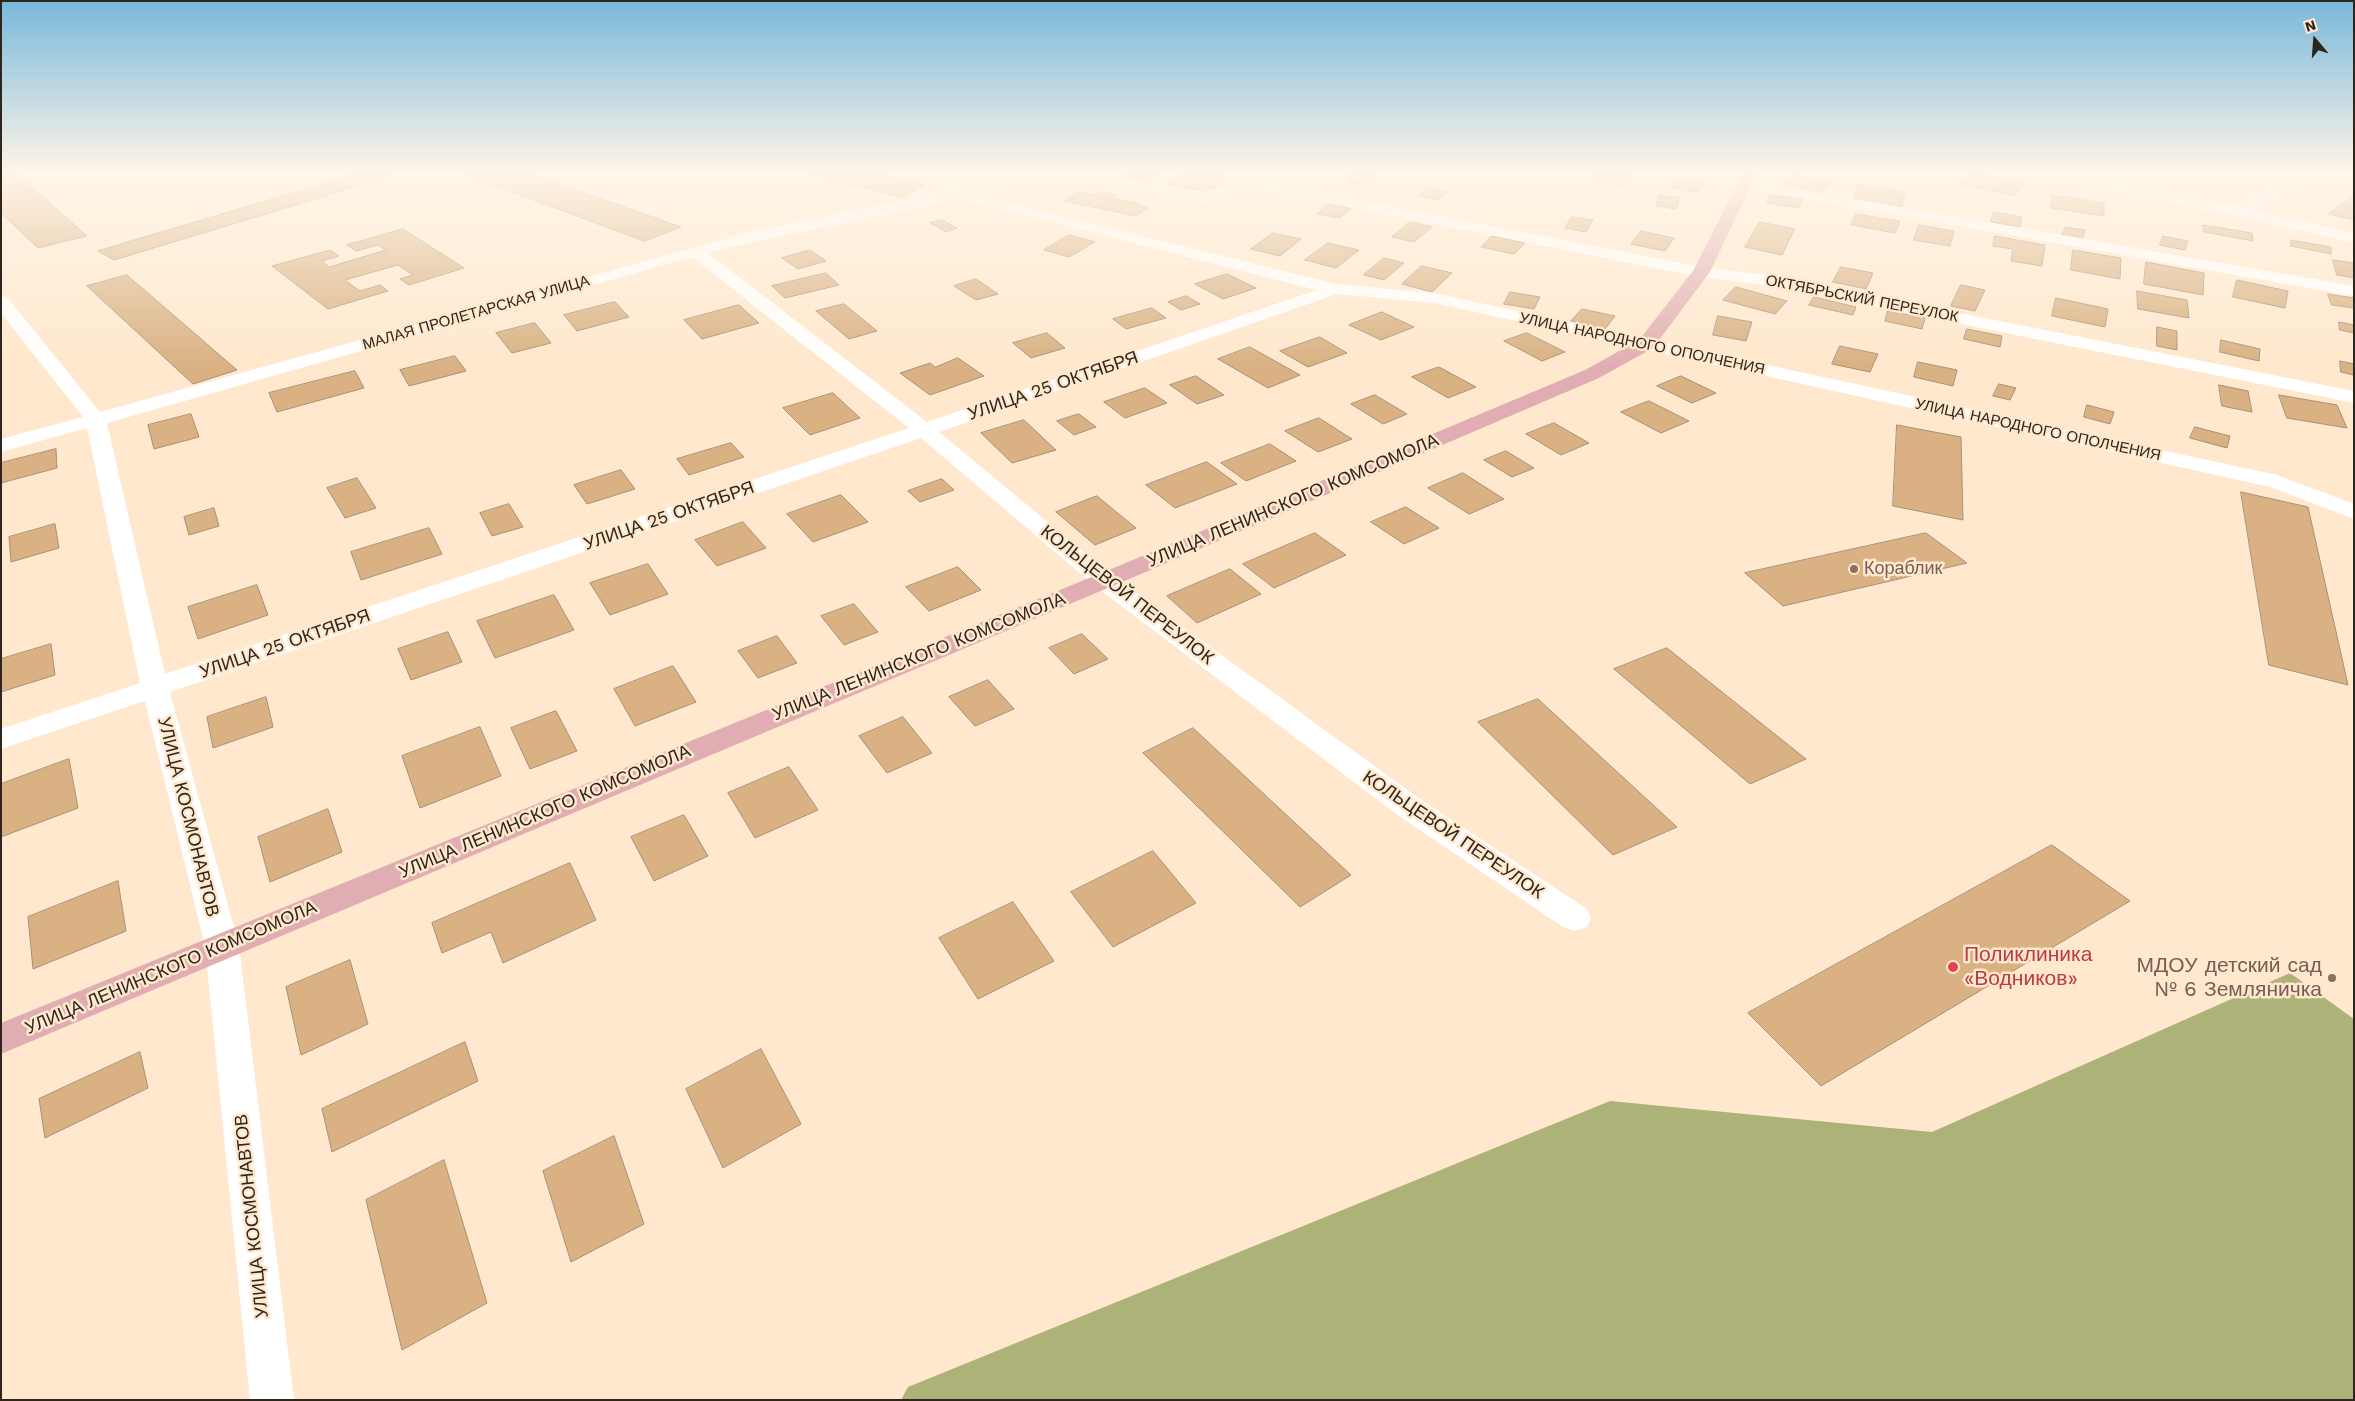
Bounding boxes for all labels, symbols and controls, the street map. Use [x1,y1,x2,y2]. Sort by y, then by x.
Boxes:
north arrow [2290,15,2340,65]
text: N [2303,17,2318,35]
street label: ОКТЯБРЬСКИЙ ПЕРЕУЛОК [1764,271,1960,327]
street label: МАЛАЯ ПРОЛЕТАРСКАЯ УЛИЦА [360,272,592,354]
street label: УЛИЦА НАРОДНОГО ОПОЛЧЕНИЯ [1518,309,1766,379]
street label: УЛИЦА 25 ОКТЯБРЯ [965,347,1141,425]
street label: УЛИЦА НАРОДНОГО ОПОЛЧЕНИЯ [1914,395,2162,465]
street label: УЛИЦА ЛЕНИНСКОГО КОМСОМОЛА [1144,430,1442,572]
street label: УЛИЦА 25 ОКТЯБРЯ [581,477,757,555]
street label: КОЛЬЦЕВОЙ ПЕРЕУЛОК [1036,521,1218,669]
place label: Кораблик [1864,558,1942,580]
marker: Кораблик [1848,563,1860,575]
street label: УЛИЦА ЛЕНИНСКОГО КОМСОМОЛА [769,588,1069,726]
street label: УЛИЦА 25 ОКТЯБРЯ [197,605,373,683]
street label: УЛИЦА КОСМОНАВТОВ [153,715,223,919]
street label: УЛИЦА ЛЕНИНСКОГО КОМСОМОЛА [396,741,694,883]
street label: КОЛЬЦЕВОЙ ПЕРЕУЛОК [1358,766,1548,904]
street label: УЛИЦА ЛЕНИНСКОГО КОМСОМОЛА [22,897,320,1039]
place label: Поликлиника «Водников» [1964,942,2092,992]
place label: МДОУ детский сад № 6 Земляничка [2137,953,2322,1003]
marker: Поликлиника «Водников» [1946,960,1960,974]
marker: МДОУ детский сад № 6 Земляничка [2326,972,2338,984]
street label: УЛИЦА КОСМОНАВТОВ [231,1113,273,1319]

